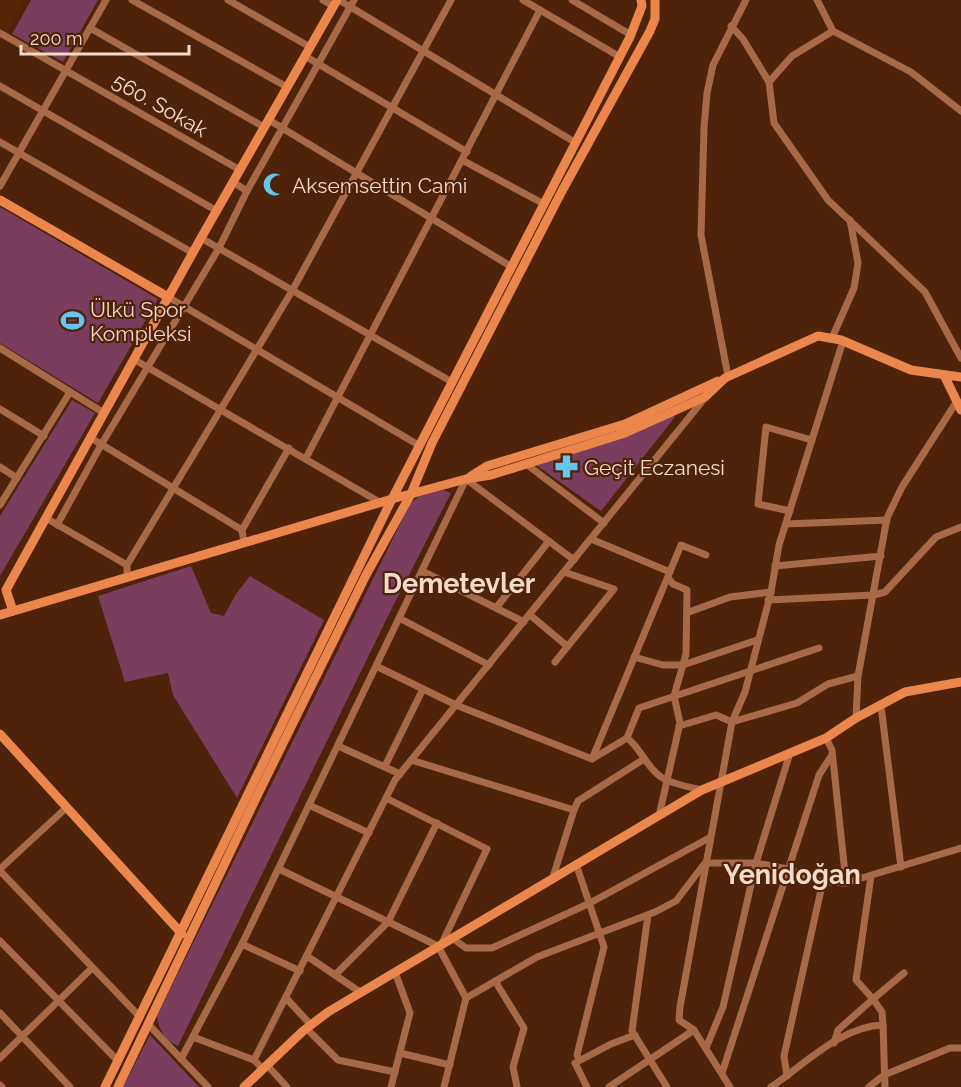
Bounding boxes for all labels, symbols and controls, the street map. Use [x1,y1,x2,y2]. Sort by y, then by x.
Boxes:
scale bar [21,18,189,56]
text: 200 m [30,28,83,49]
street label: 560. Sokak [108,68,212,142]
mosque icon: Aksemsettin Cami [261,172,287,198]
place label: Aksemsettin Cami [292,173,467,198]
place label: Ülkü Spor Kompleksi [90,297,192,346]
sports icon: Ülkü Spor Kompleksi [59,308,85,334]
pharmacy icon: Geçit Eczanesi [553,454,579,480]
place label: Geçit Eczanesi [584,455,725,480]
district label: Demetevler [383,568,536,599]
district label: Yenidoğan [723,859,861,890]

